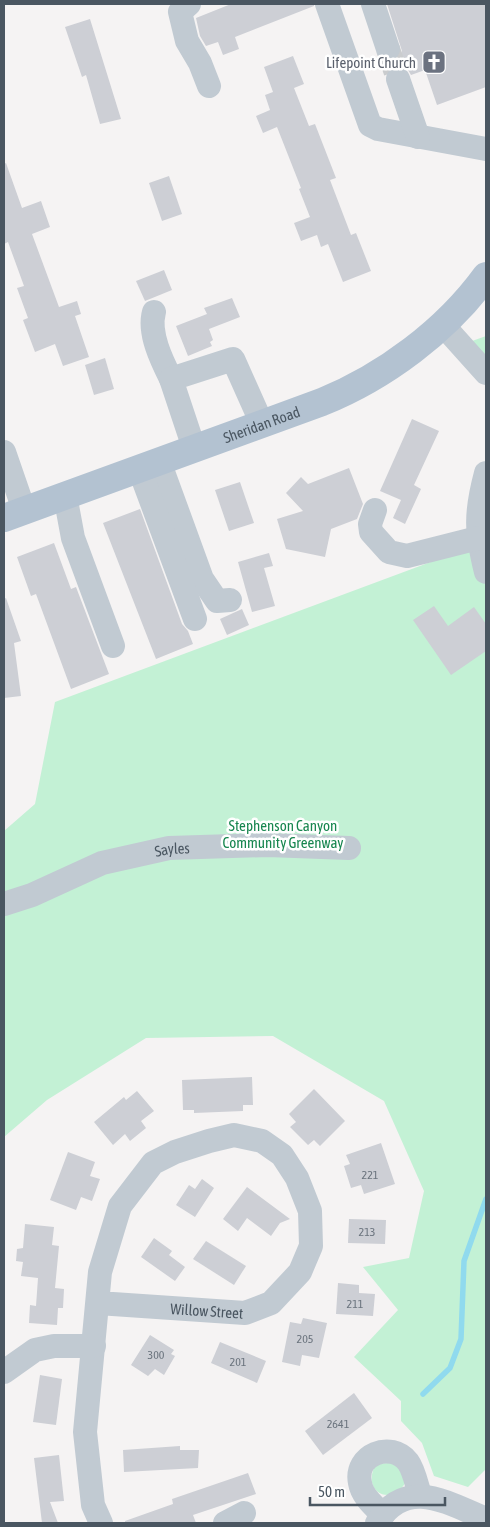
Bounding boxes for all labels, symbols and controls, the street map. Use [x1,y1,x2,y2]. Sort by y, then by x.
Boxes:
church icon: Lifepoint Church [421,49,447,75]
place label: Lifepoint Church [326,54,416,71]
street label: Sheridan Road [221,402,302,446]
park label: Stephenson Canyon Community Greenway [222,817,344,851]
street label: Sayles [153,839,190,860]
house number: 221 [362,1168,379,1182]
house number: 213 [359,1225,375,1239]
house number: 211 [347,1297,364,1311]
street label: Willow Street [170,1299,244,1321]
house number: 205 [297,1332,313,1346]
house number: 300 [148,1348,165,1362]
house number: 201 [230,1355,247,1369]
house number: 2641 [327,1417,350,1431]
scale bar [310,1474,445,1506]
text: 50 m [318,1483,345,1500]

